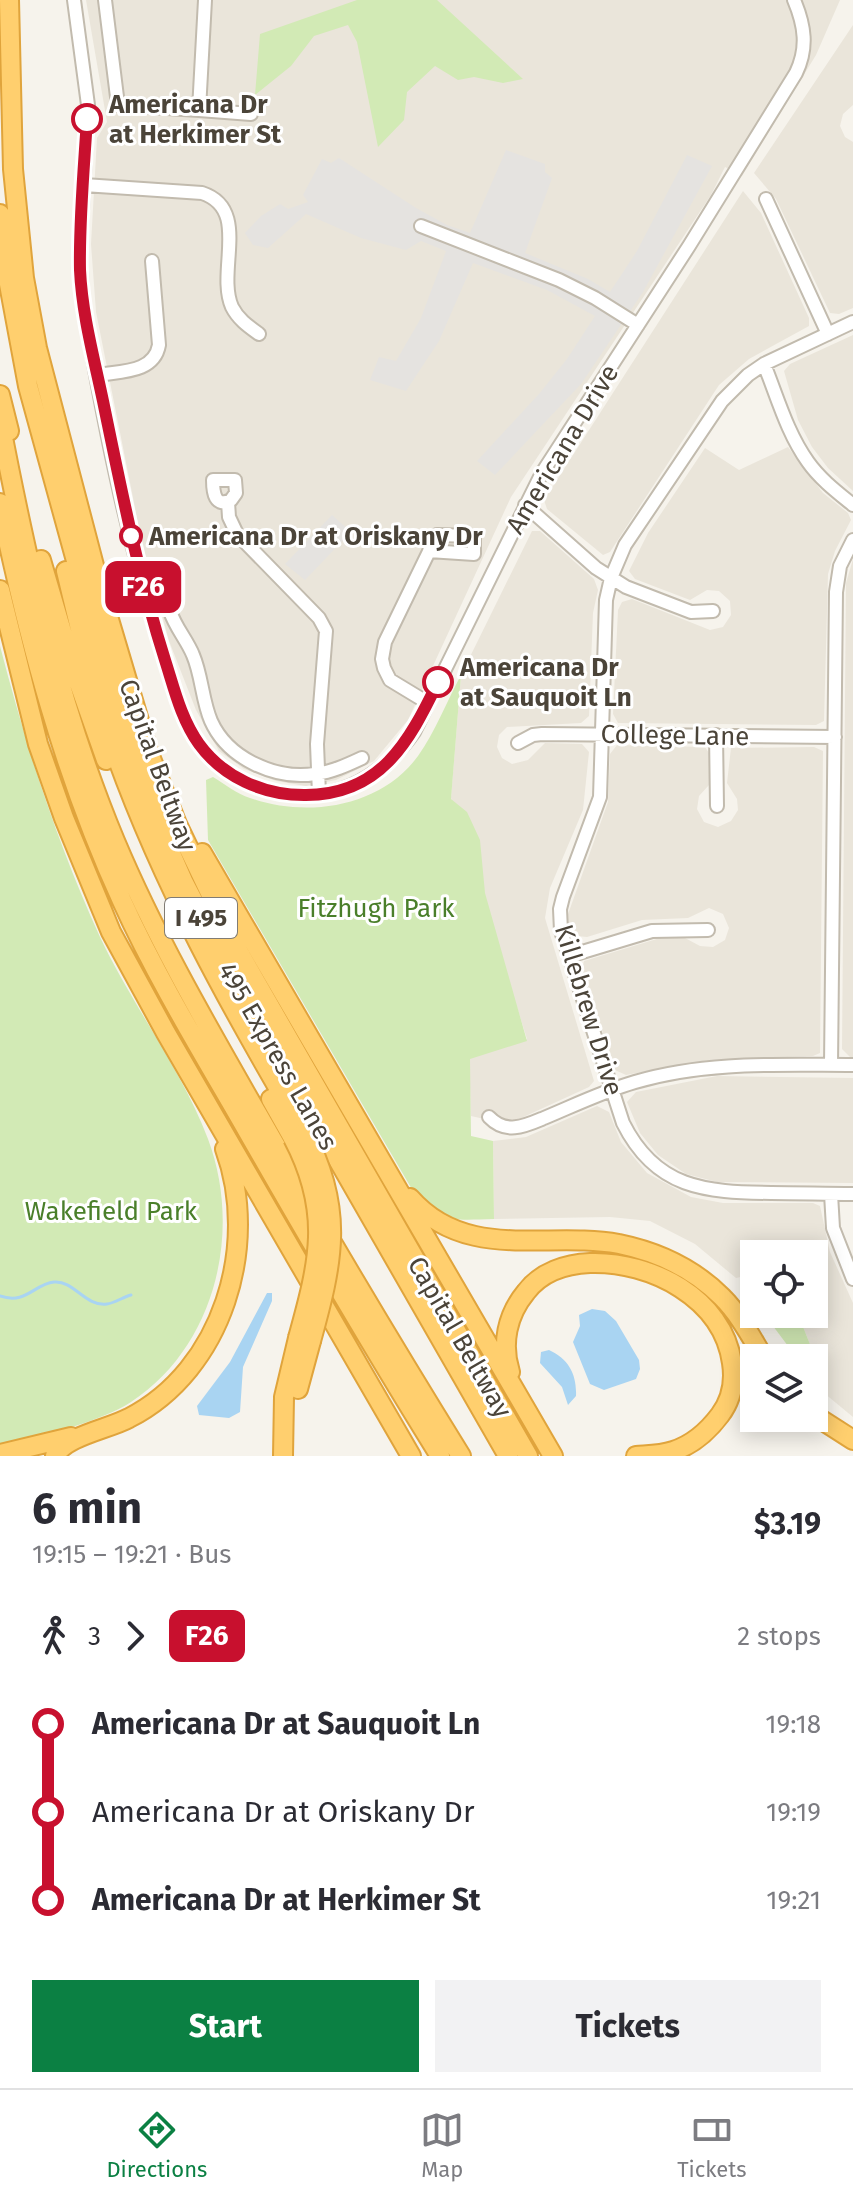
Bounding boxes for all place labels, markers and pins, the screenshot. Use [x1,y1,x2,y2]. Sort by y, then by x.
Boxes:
place label: Americana Dr at Herkimer St [108,89,282,150]
marker: Americana Dr at Herkimer St [72,104,102,134]
place label: Americana Dr at Oriskany Dr [148,521,483,552]
marker: Americana Dr at Oriskany Dr [120,525,142,547]
place label: Americana Dr at Sauquoit Ln [459,652,632,713]
marker: Americana Dr at Sauquoit Ln [423,667,453,697]

